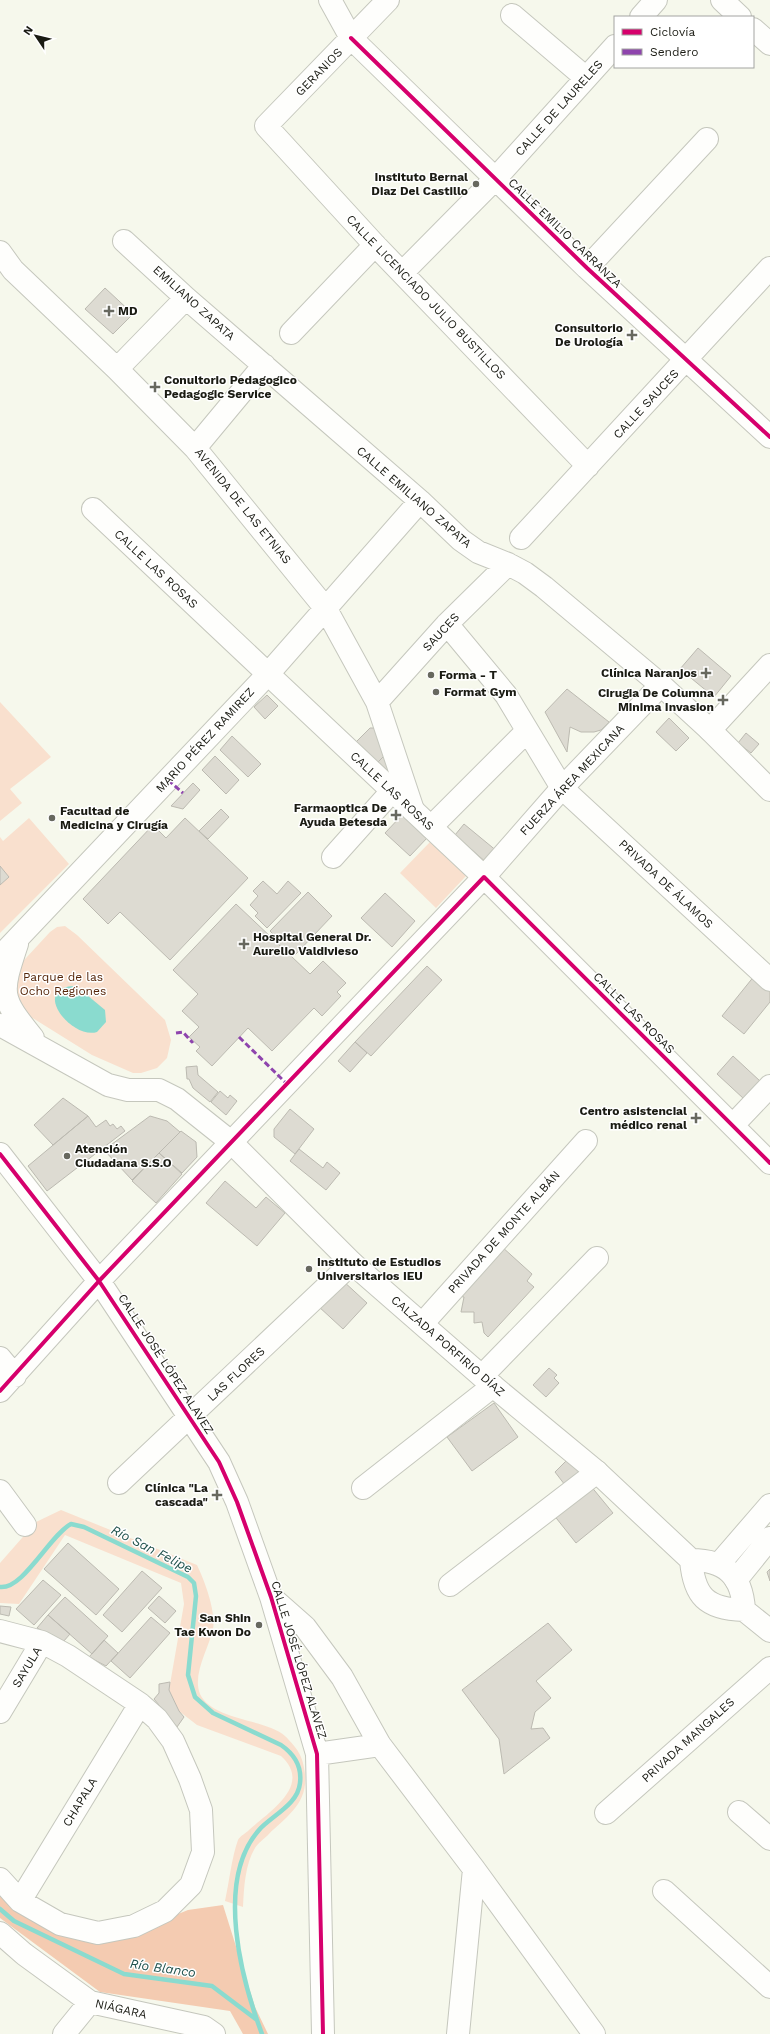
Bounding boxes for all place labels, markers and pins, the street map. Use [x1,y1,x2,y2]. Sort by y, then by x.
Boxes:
place label: Instituto Bernal Diaz Del Castillo [371,170,468,198]
marker: Instituto Bernal Diaz Del Castillo [471,179,481,189]
place label: MD [118,304,138,318]
marker: MD [103,305,115,317]
place label: Consultorio De Urología [554,321,623,349]
marker: Consultorio De Urología [626,329,638,341]
place label: Conultorio Pedagogico Pedagogic Service [164,373,297,401]
marker: Conultorio Pedagogico Pedagogic Service [149,381,161,393]
place label: Clínica Naranjos [601,666,698,680]
marker: Clínica Naranjos [700,667,712,679]
place label: Forma - T [439,668,497,682]
marker: Forma - T [426,670,436,680]
place label: Format Gym [444,685,516,699]
place label: Cirugia De Columna Minima Invasion [598,686,714,714]
marker: Format Gym [431,687,441,697]
marker: Cirugia De Columna Minima Invasion [717,694,729,706]
place label: Farmaoptica De Ayuda Betesda [294,801,387,829]
place label: Facultad de Medicina y Cirugía [60,804,168,832]
marker: Farmaoptica De Ayuda Betesda [390,809,402,821]
marker: Facultad de Medicina y Cirugía [47,813,57,823]
place label: Hospital General Dr. Aurelio Valdivieso [253,930,372,958]
marker: Hospital General Dr. Aurelio Valdivieso [238,938,250,950]
place label: Centro asistencial médico renal [579,1104,687,1132]
marker: Centro asistencial médico renal [690,1112,702,1124]
place label: Atención Ciudadana S.S.O [75,1142,172,1170]
marker: Atención Ciudadana S.S.O [62,1151,72,1161]
place label: Instituto de Estudios Universitarios IEU [317,1255,442,1283]
marker: Instituto de Estudios Universitarios IEU [304,1264,314,1274]
place label: Clínica "La cascada" [145,1481,208,1509]
marker: Clínica "La cascada" [211,1489,223,1501]
place label: San Shin Tae Kwon Do [174,1611,251,1639]
marker: San Shin Tae Kwon Do [254,1620,264,1630]

